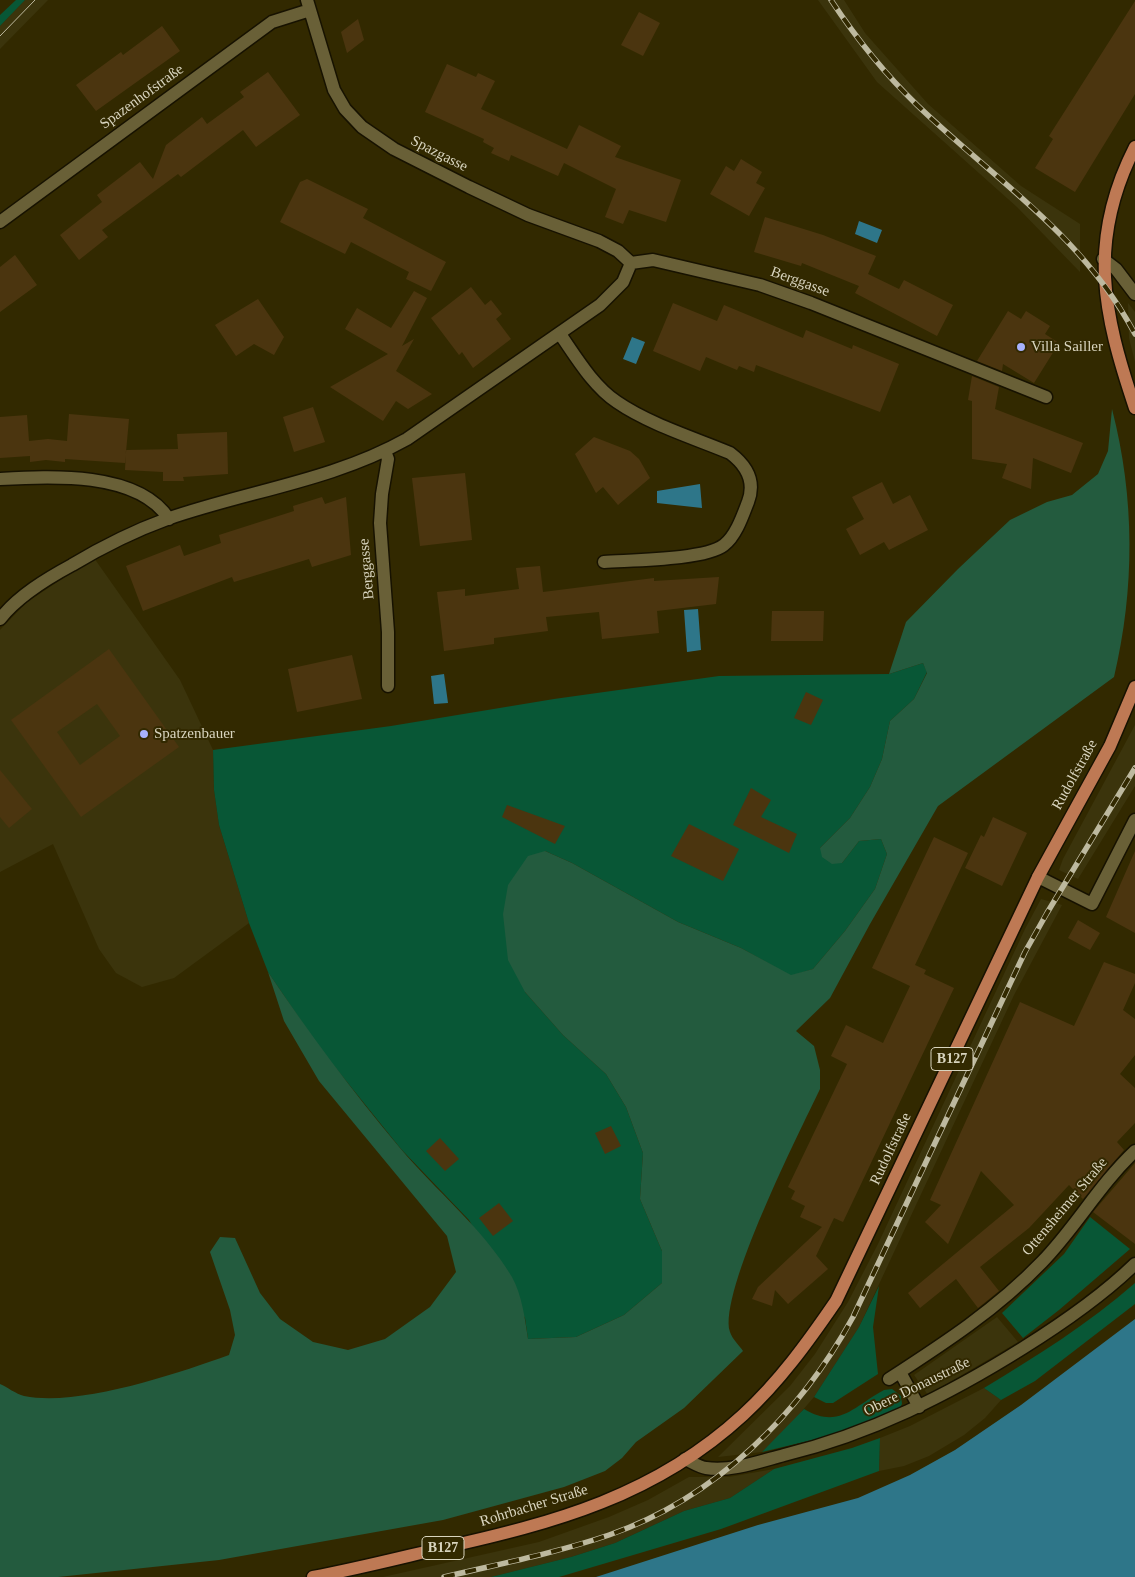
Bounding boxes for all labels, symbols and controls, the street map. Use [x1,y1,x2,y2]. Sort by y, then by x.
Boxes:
street label: Spazenhofstraße [97,61,187,133]
street label: Spazgasse [407,132,471,176]
street label: Berggasse [768,263,832,301]
place label: Villa Sailler [1031,338,1103,356]
marker: Villa Sailler [1015,341,1027,353]
street label: Berggasse [355,538,379,600]
place label: Spatzenbauer [154,725,235,743]
marker: Spatzenbauer [138,728,150,740]
street label: Rudolfstraße [1048,737,1102,813]
road number: B127 [931,1048,973,1070]
street label: Rudolfstraße [866,1110,916,1188]
street label: Ottensheimer Straße [1019,1154,1111,1260]
street label: Obere Donaustraße [861,1353,973,1421]
street label: Rohrbacher Straße [478,1481,590,1531]
road number: B127 [422,1536,464,1560]

